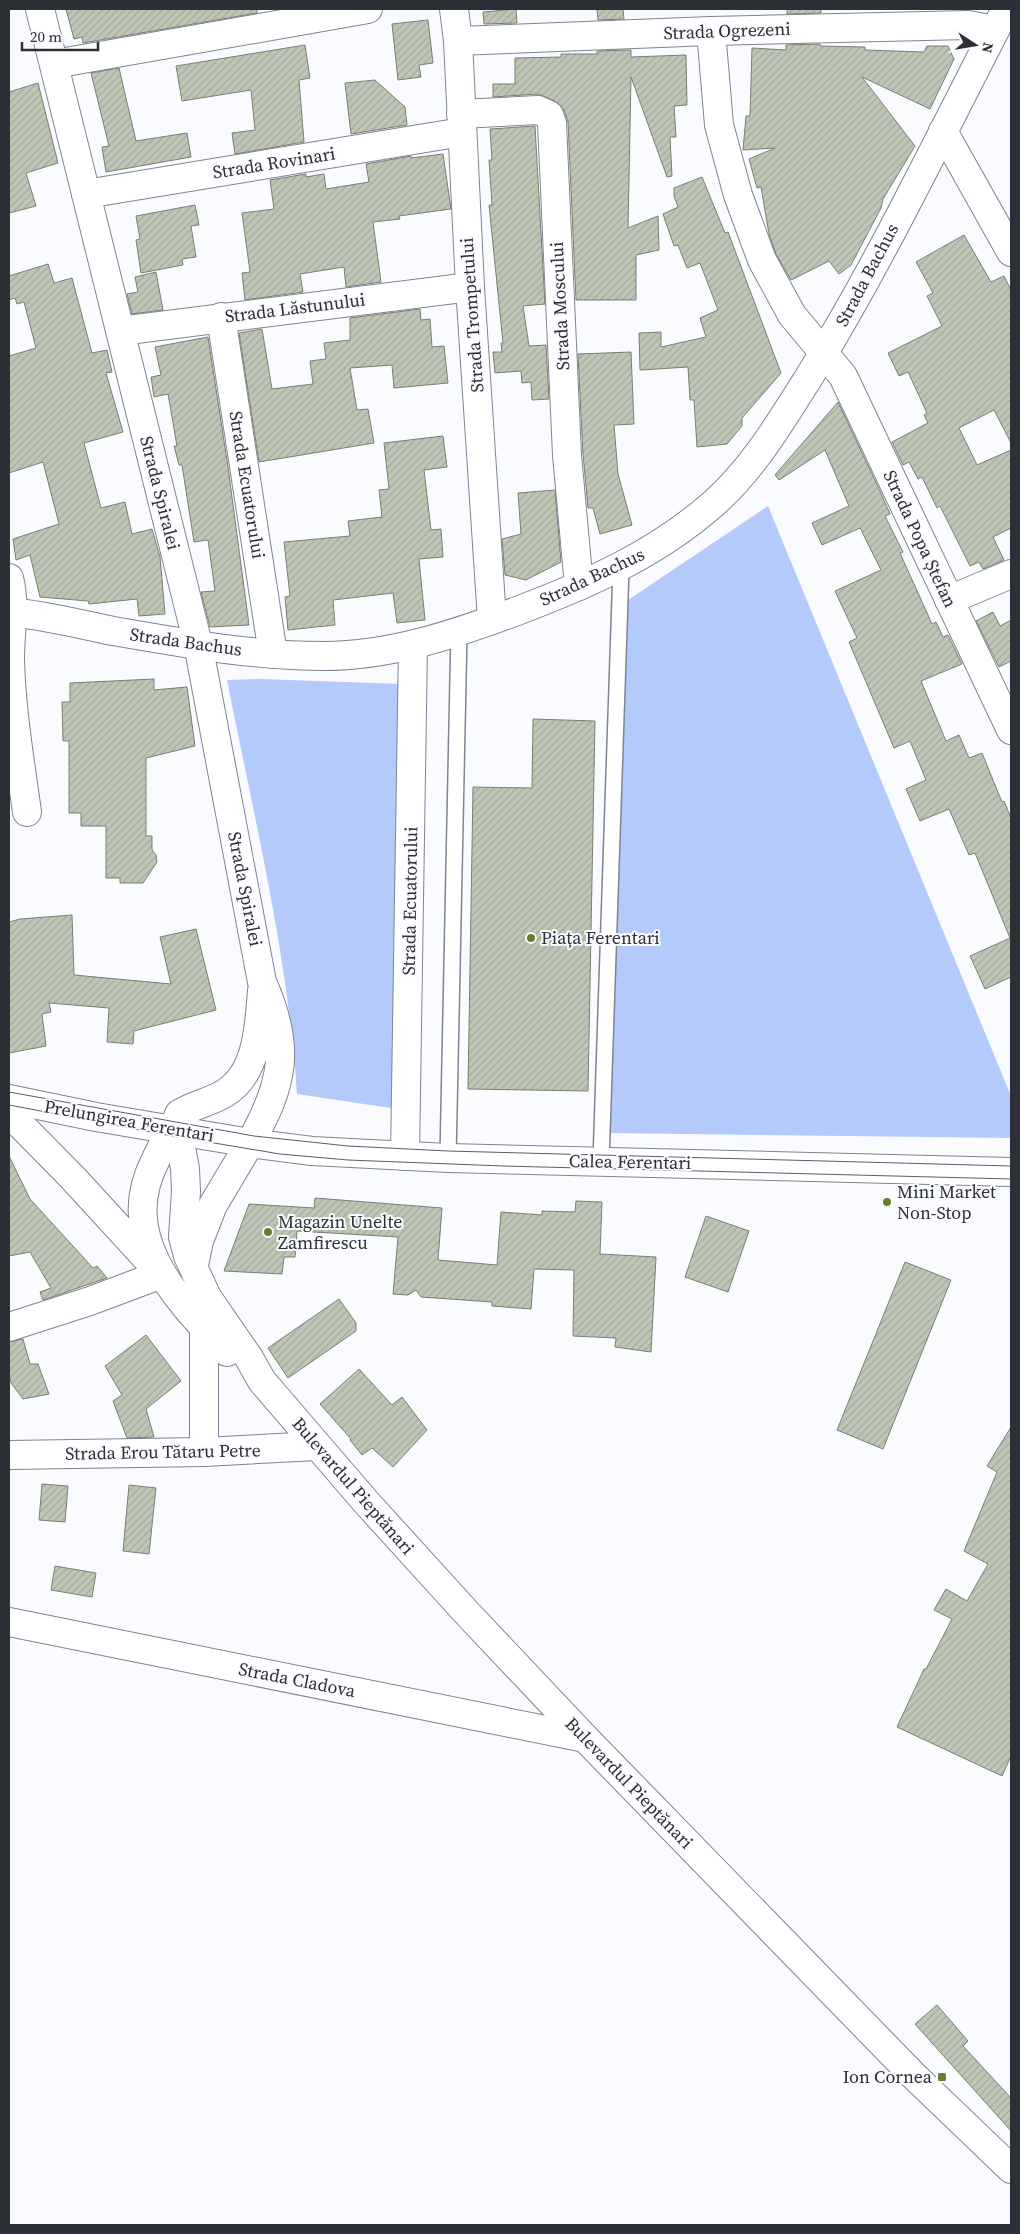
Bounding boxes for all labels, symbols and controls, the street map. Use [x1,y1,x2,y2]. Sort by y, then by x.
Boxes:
street label: Strada Ogrezeni [663,16,791,45]
scale bar [22,20,99,52]
north arrow [950,20,1000,70]
text: 20 m [30,26,62,47]
text: N [977,41,999,55]
street label: Strada Rovinari [211,140,337,185]
street label: Strada Bachus [829,219,904,330]
street label: Strada Trompetului [454,237,489,393]
street label: Strada Moscului [544,241,575,371]
street label: Strada Lăstunului [223,286,367,329]
street label: Strada Ecuatorului [223,409,271,560]
street label: Strada Spiralei [134,433,187,552]
street label: Strada Popa Ștefan [878,466,963,612]
street label: Strada Bachus [535,541,648,612]
street label: Strada Bachus [128,621,244,662]
street label: Strada Ecuatorului [396,826,423,976]
street label: Strada Spiralei [222,829,269,948]
place label: Piața Ferentari [541,925,660,950]
marker: Piața Ferentari [525,932,537,944]
street label: Prelungirea Ferentari [42,1093,216,1148]
street label: Calea Ferentari [569,1148,691,1175]
place label: Mini Market Non-Stop [897,1179,996,1225]
marker: Mini Market Non-Stop [881,1196,893,1208]
place label: Magazin Unelte Zamfirescu [278,1209,403,1255]
marker: Magazin Unelte Zamfirescu [262,1226,274,1238]
street label: Bulevardul Pieptănari [287,1412,420,1560]
street label: Strada Erou Tătaru Petre [65,1437,261,1466]
street label: Strada Cladova [236,1656,359,1703]
street label: Bulevardul Pieptănari [560,1711,699,1854]
place label: Ion Cornea [843,2064,933,2089]
marker: Ion Cornea [936,2071,948,2083]

